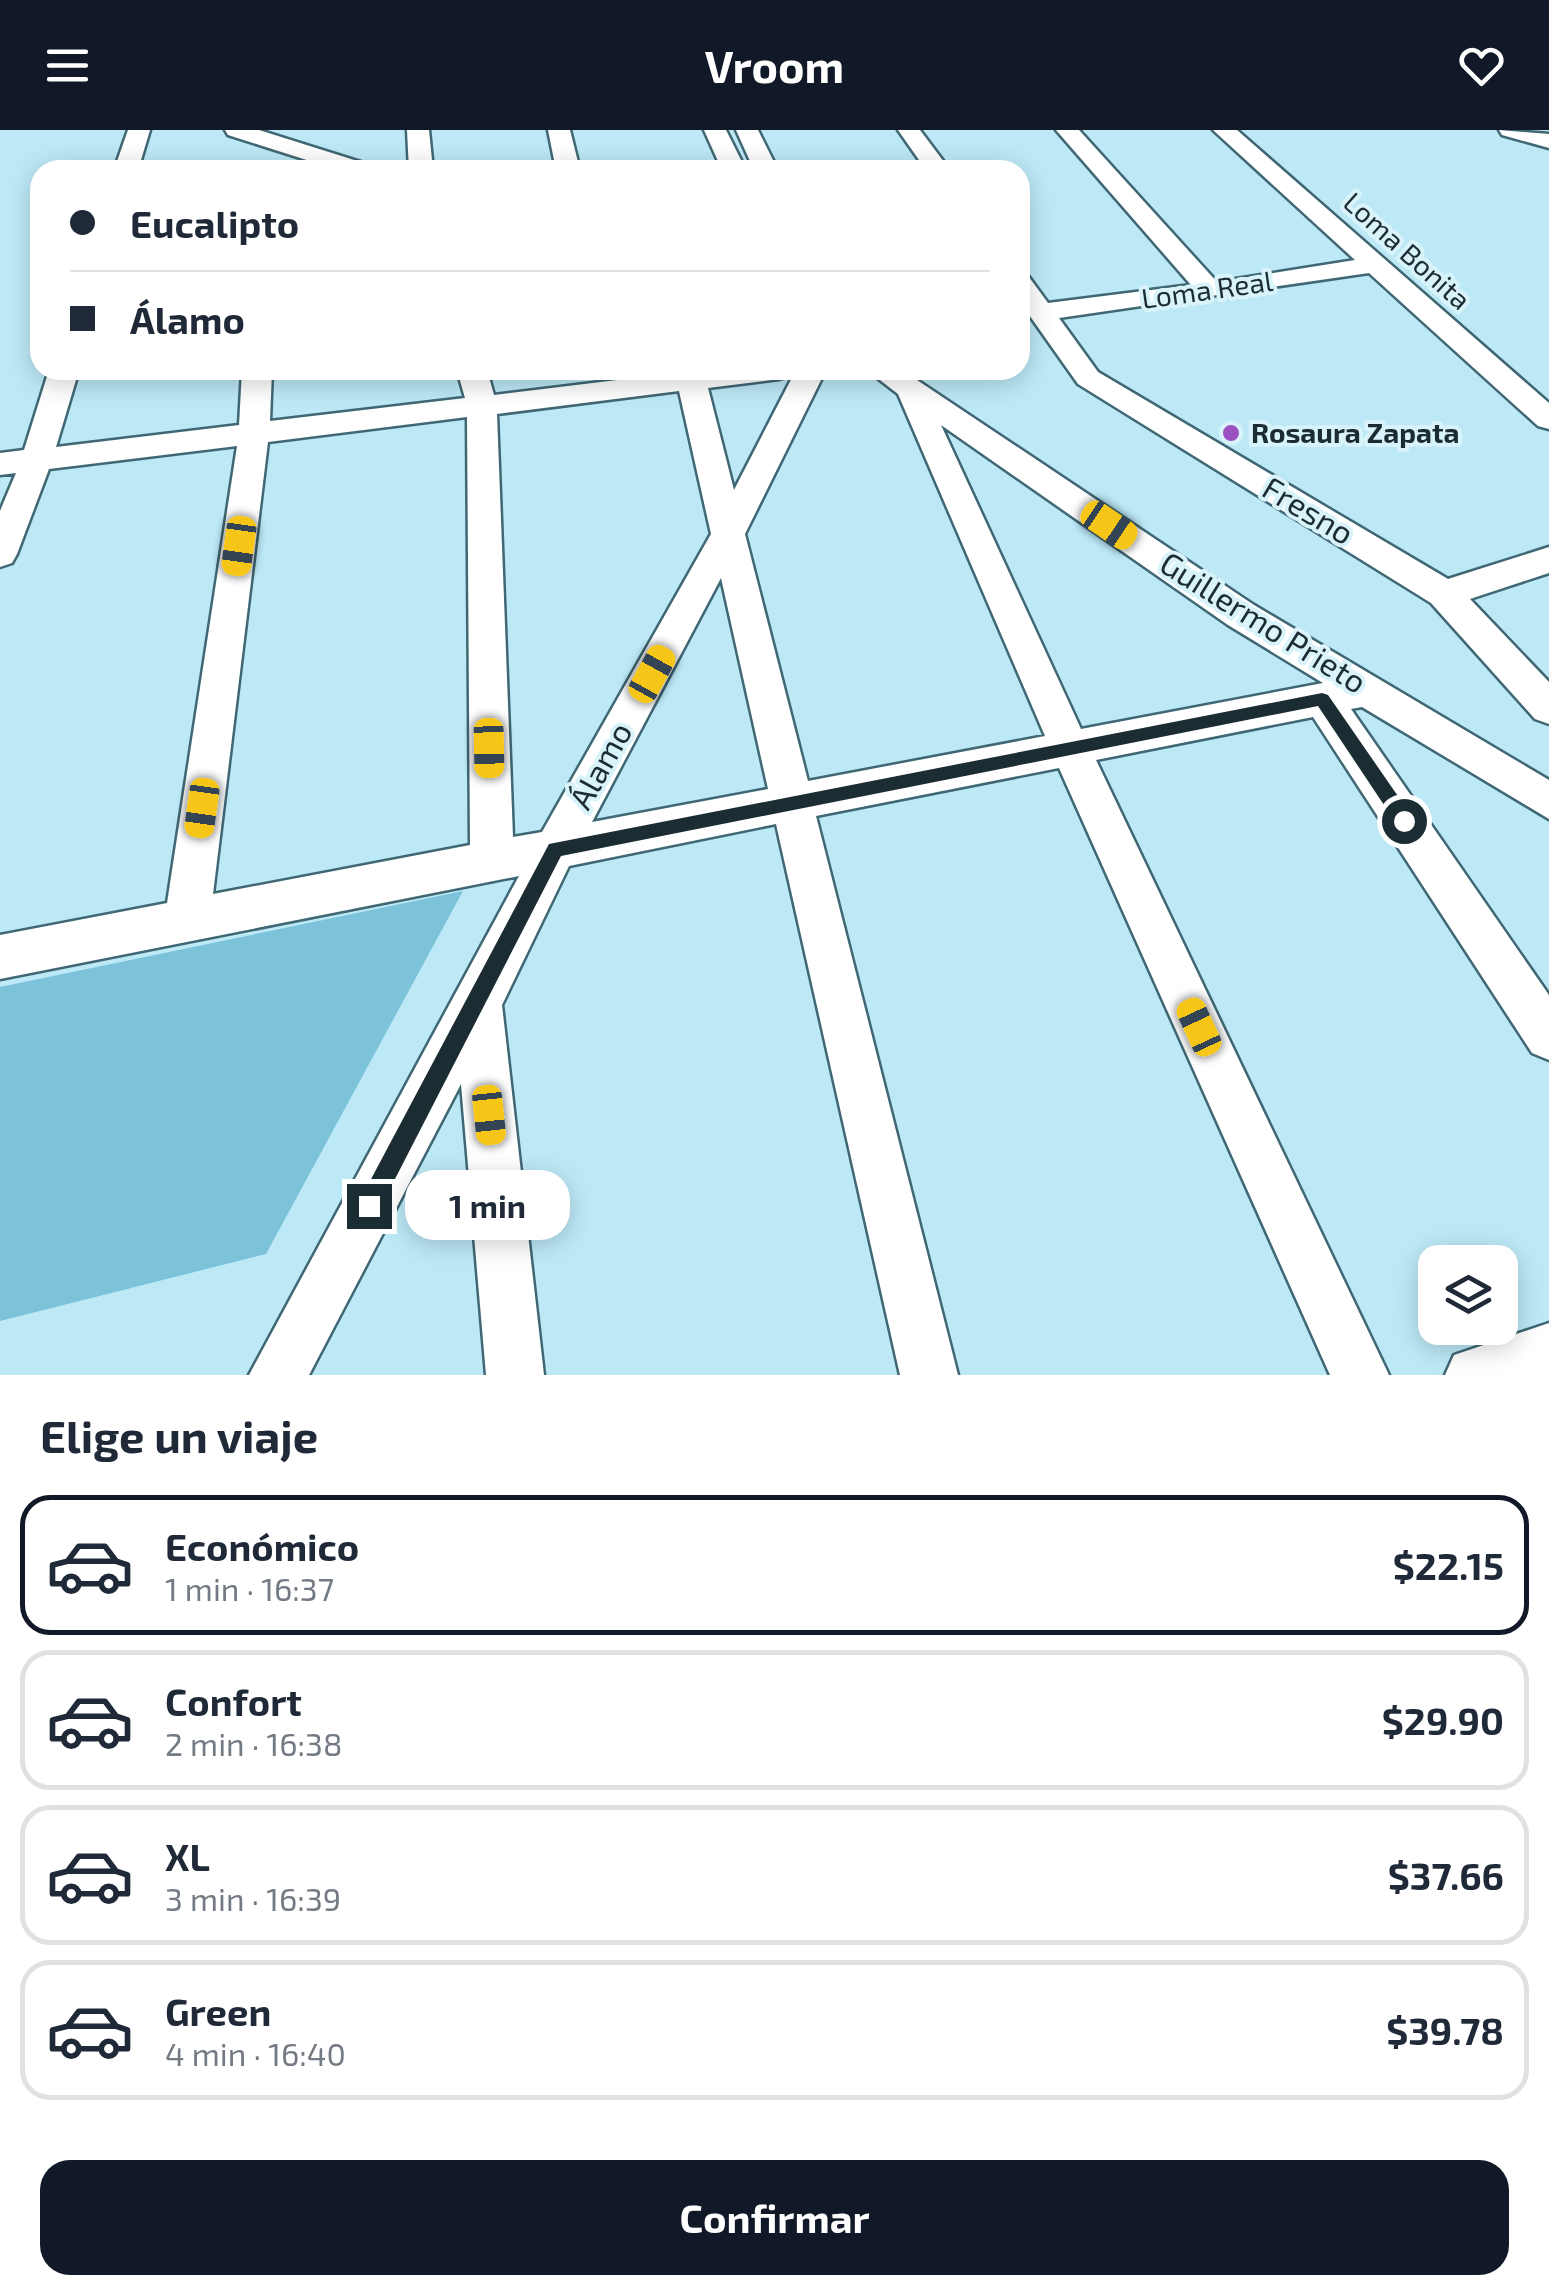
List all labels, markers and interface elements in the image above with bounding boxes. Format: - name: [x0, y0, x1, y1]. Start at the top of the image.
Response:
- icon: menu: [40, 38, 95, 93]
- text: Vroom: [705, 38, 844, 92]
- icon: heart: [1454, 38, 1509, 93]
- street label: Loma Bonita: [1337, 184, 1478, 316]
- text: Eucalipto: [130, 200, 299, 246]
- street label: Loma Real: [1139, 263, 1275, 315]
- text: Álamo: [130, 296, 245, 342]
- place label: Rosaura Zapata: [1251, 415, 1459, 449]
- marker: Rosaura Zapata: [1220, 422, 1242, 444]
- street label: Fresno: [1257, 467, 1361, 551]
- car: [1076, 496, 1142, 554]
- car: [220, 514, 258, 578]
- street label: Guillermo Prieto: [1154, 543, 1374, 700]
- car: [624, 640, 680, 708]
- street label: Álamo: [560, 715, 638, 815]
- car: [473, 718, 505, 778]
- car: [183, 776, 221, 840]
- route start: [1382, 799, 1427, 844]
- car: [1173, 993, 1225, 1061]
- car: [471, 1084, 507, 1146]
- callout: 1 min: [404, 1171, 569, 1241]
- route end: [347, 1184, 392, 1229]
- text: 1 min: [449, 1186, 526, 1224]
- map controls: [1418, 1245, 1518, 1345]
- button: layers: [1418, 1245, 1518, 1345]
- text: Elige un viaje: [40, 1408, 318, 1462]
- icon: car: [45, 1520, 135, 1610]
- text: Económico: [165, 1523, 359, 1569]
- text: $22.15: [1393, 1542, 1504, 1588]
- text: 1 min · 16:37: [165, 1569, 334, 1607]
- icon: car: [45, 1675, 135, 1765]
- text: Confort: [165, 1678, 302, 1724]
- text: $29.90: [1382, 1697, 1504, 1743]
- text: 2 min · 16:38: [165, 1724, 342, 1762]
- icon: car: [45, 1830, 135, 1920]
- text: XL: [165, 1833, 210, 1879]
- text: $37.66: [1388, 1852, 1504, 1898]
- text: 3 min · 16:39: [165, 1879, 341, 1917]
- icon: car: [45, 1985, 135, 2075]
- text: Green: [165, 1988, 271, 2034]
- text: $39.78: [1386, 2007, 1504, 2053]
- text: 4 min · 16:40: [165, 2034, 346, 2072]
- button: Confirmar: [40, 2160, 1509, 2275]

